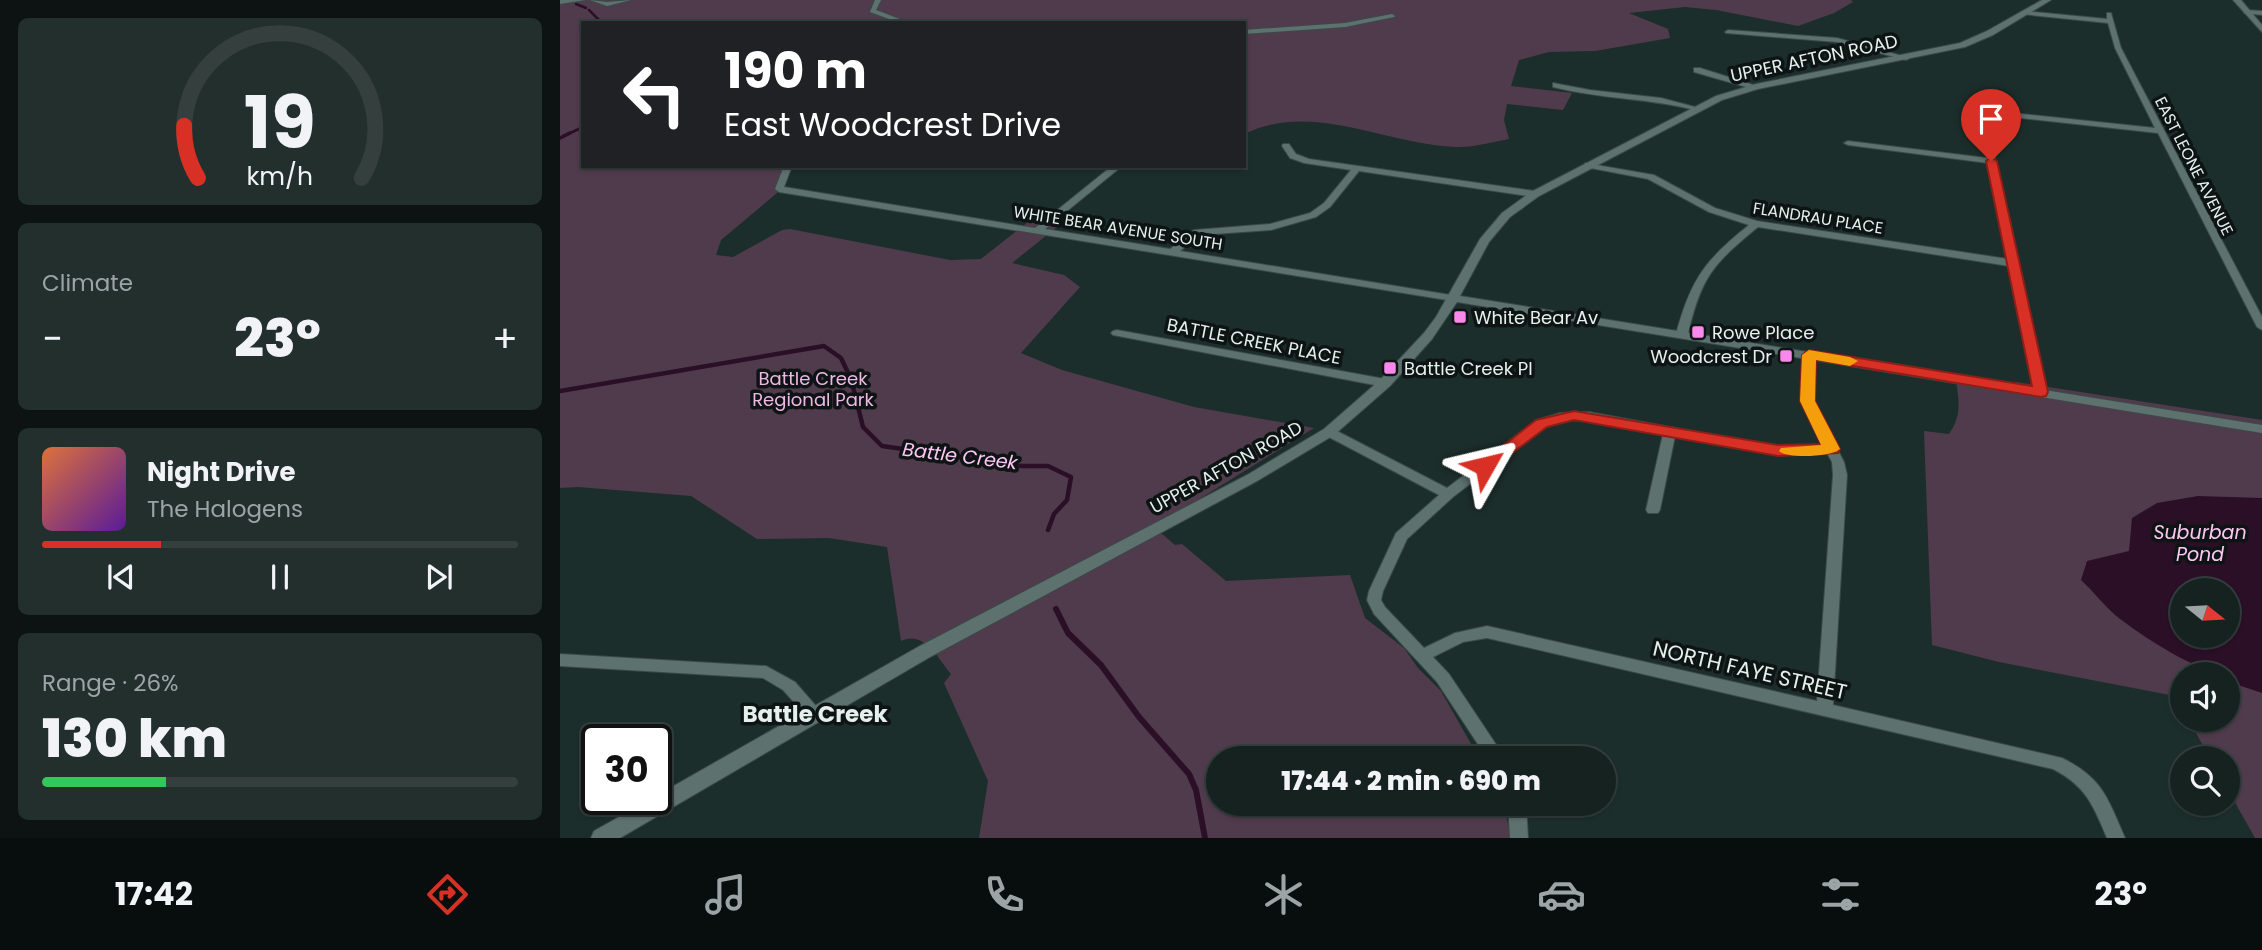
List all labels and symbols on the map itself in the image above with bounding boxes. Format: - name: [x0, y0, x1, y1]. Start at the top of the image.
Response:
- street label: UPPER AFTON ROAD: [1728, 28, 1900, 88]
- pin: [1961, 89, 2021, 161]
- street label: EAST LEONE AVENUE: [2149, 93, 2239, 239]
- street label: FLANDRAU PLACE: [1751, 196, 1885, 240]
- street label: WHITE BEAR AVENUE SOUTH: [1012, 200, 1224, 256]
- place label: White Bear Av: [1474, 305, 1598, 330]
- marker: White Bear Av: [1452, 309, 1468, 325]
- street label: BATTLE CREEK PLACE: [1165, 312, 1343, 370]
- place label: Rowe Place: [1712, 320, 1814, 345]
- marker: Rowe Place: [1690, 324, 1706, 340]
- place label: Woodcrest Dr: [1650, 344, 1772, 369]
- marker: Woodcrest Dr: [1778, 348, 1794, 364]
- place label: Battle Creek Pl: [1404, 356, 1533, 381]
- marker: Battle Creek Pl: [1382, 360, 1398, 376]
- park label: Battle Creek Regional Park: [752, 366, 875, 412]
- street label: UPPER AFTON ROAD: [1145, 415, 1307, 519]
- position arrow: [1448, 429, 1522, 503]
- water label: Battle Creek: [901, 436, 1020, 477]
- water label: Suburban Pond: [2153, 519, 2247, 568]
- north arrow: [2170, 578, 2240, 648]
- street label: NORTH FAYE STREET: [1650, 634, 1850, 706]
- district label: Battle Creek: [742, 698, 888, 730]
- speed limit sign: 30: [581, 724, 672, 815]

